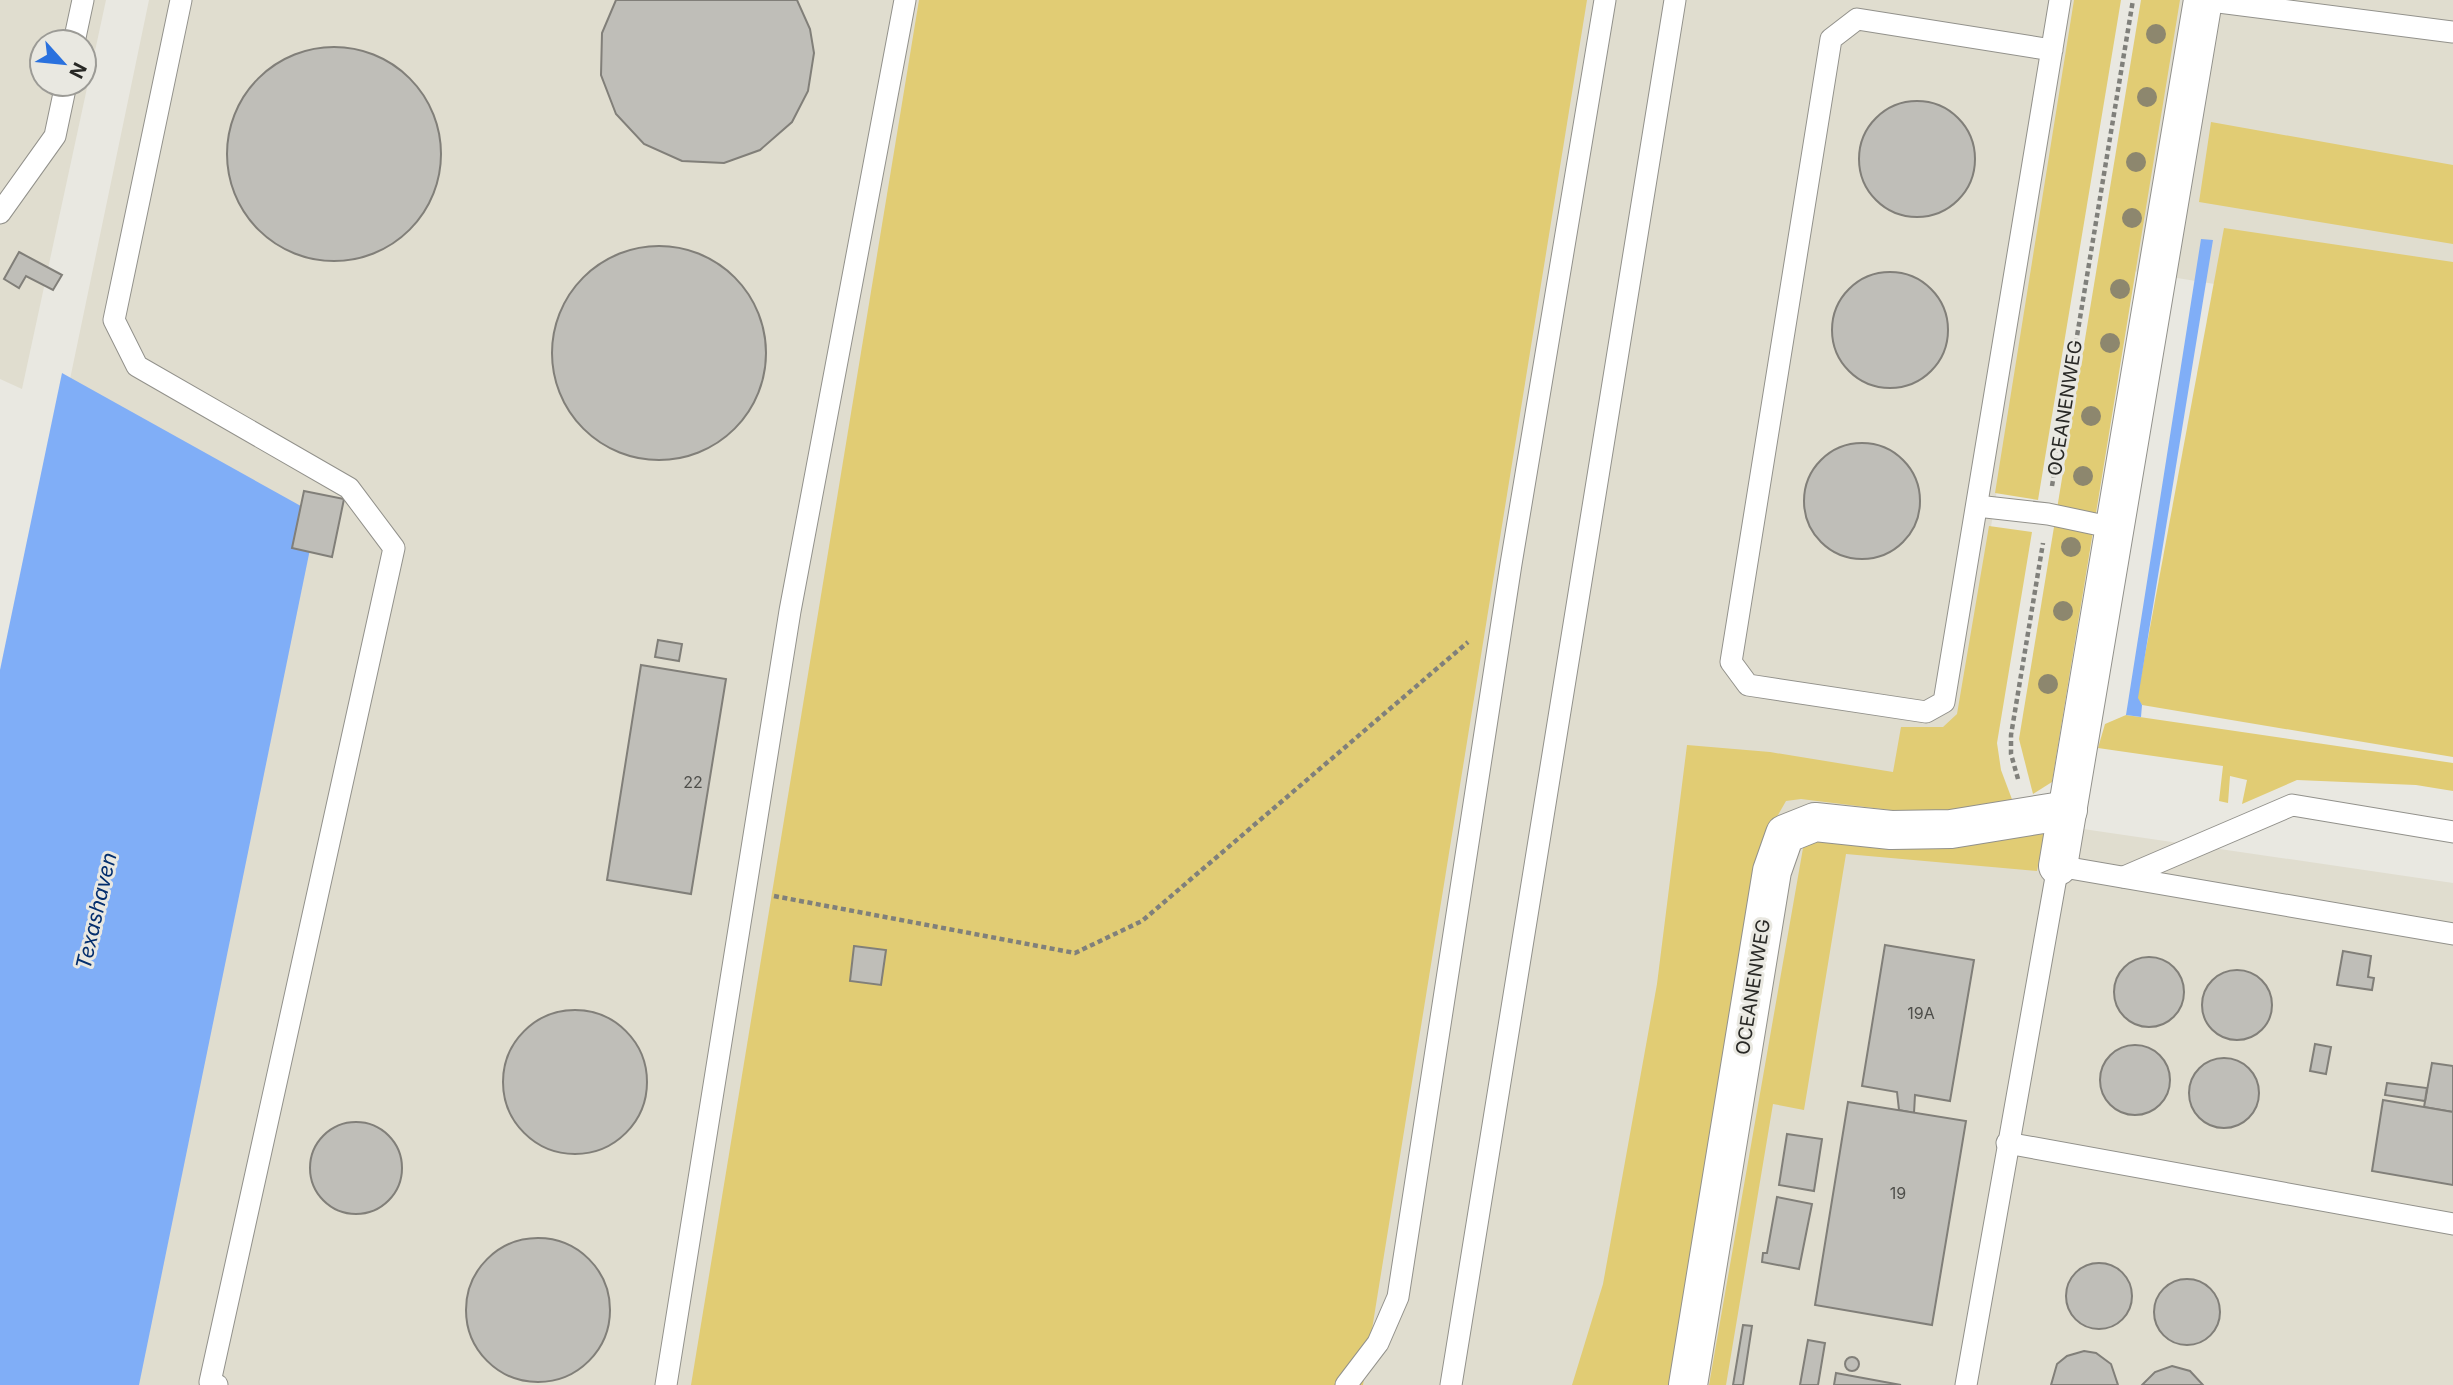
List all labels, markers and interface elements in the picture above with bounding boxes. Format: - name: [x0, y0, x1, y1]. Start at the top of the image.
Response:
- north arrow: [28, 28, 98, 98]
- text: N: [64, 59, 91, 82]
- street label: OCEANENWEG: [2043, 338, 2087, 478]
- house number: 22: [683, 772, 703, 792]
- water label: Texashaven: [70, 850, 122, 972]
- street label: OCEANENWEG: [1731, 917, 1775, 1057]
- house number: 19A: [1907, 1003, 1935, 1023]
- house number: 19: [1890, 1183, 1906, 1203]

